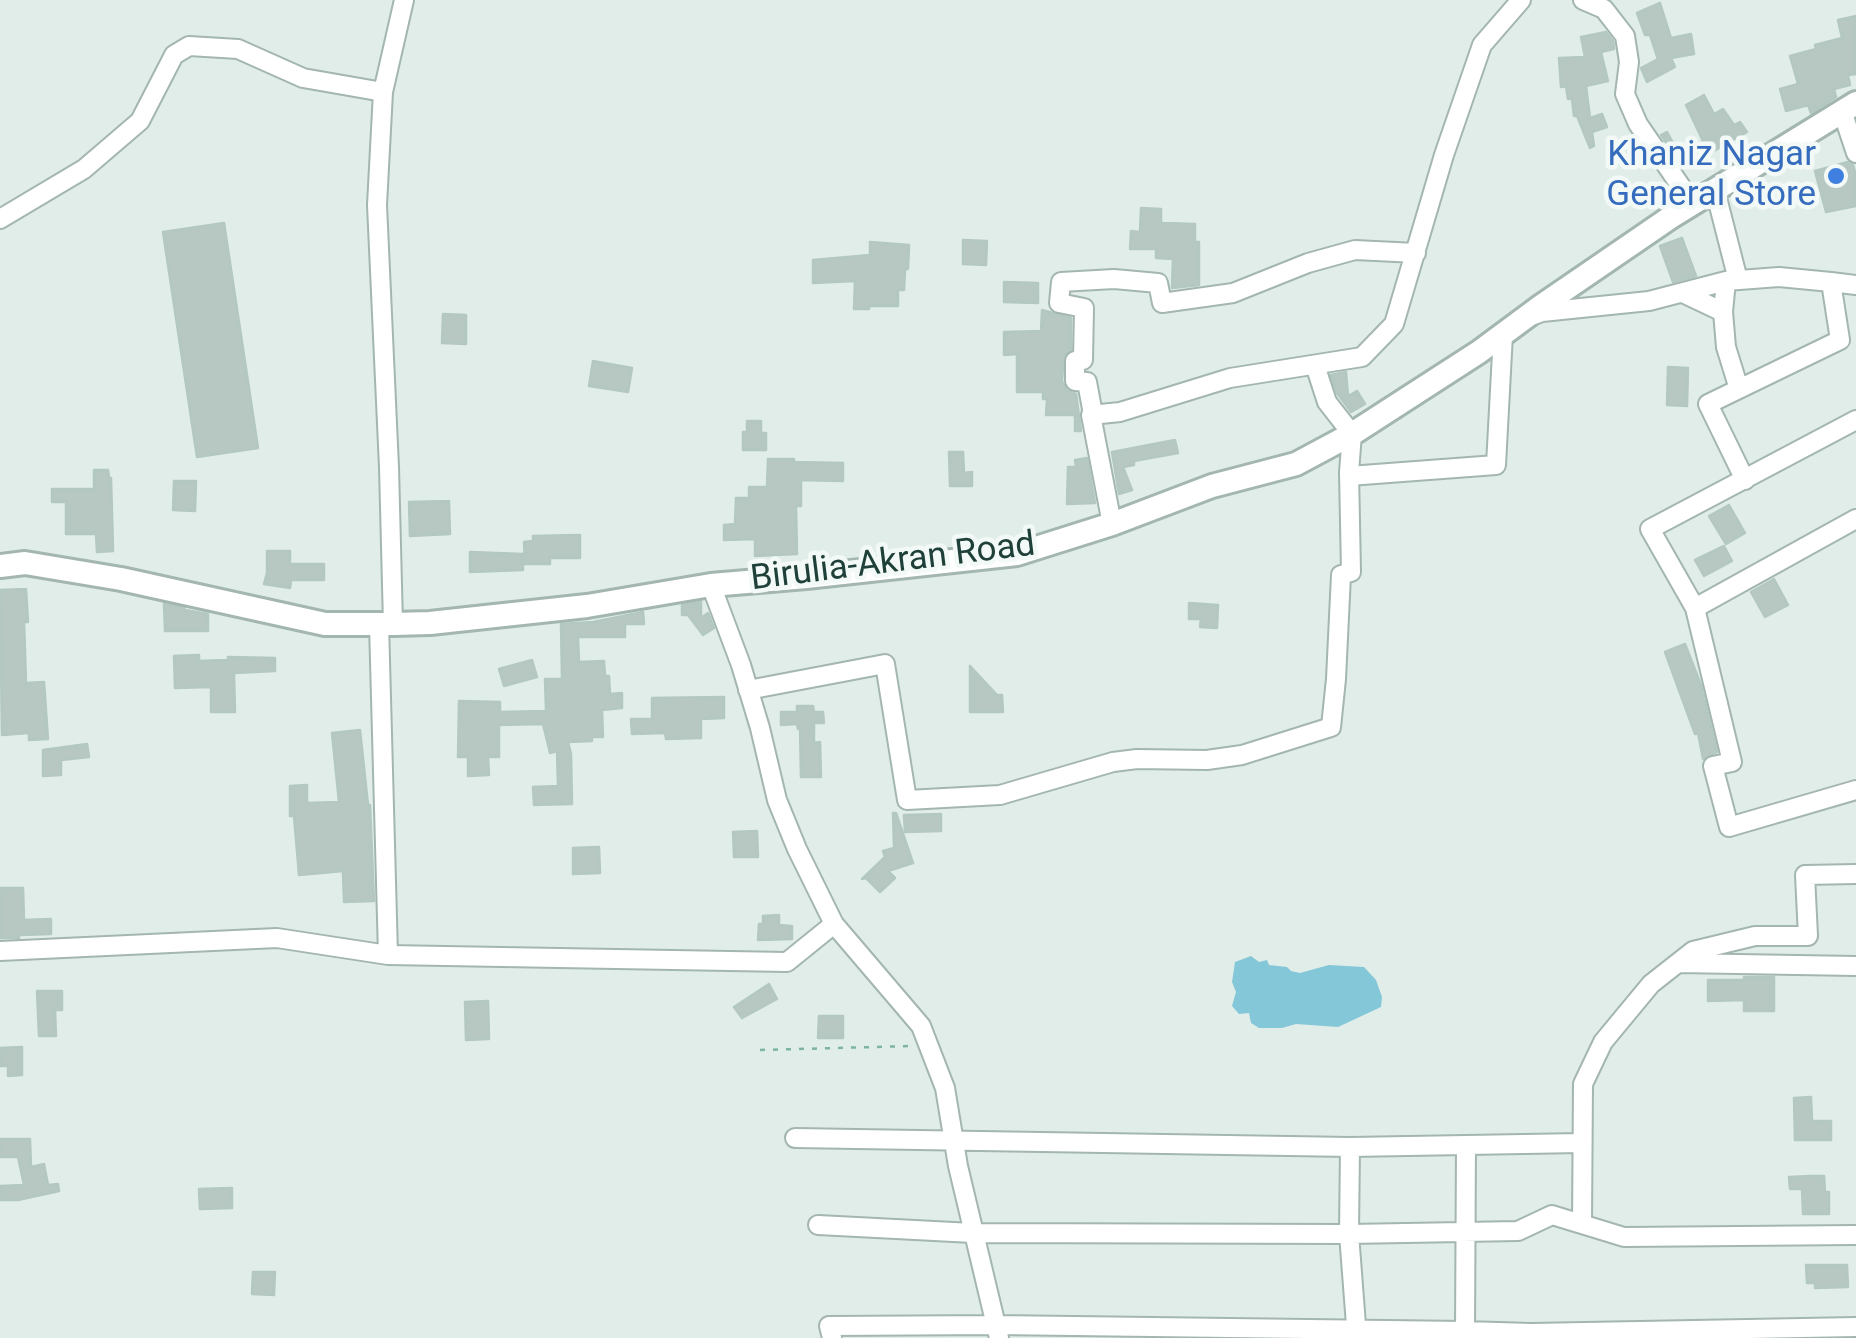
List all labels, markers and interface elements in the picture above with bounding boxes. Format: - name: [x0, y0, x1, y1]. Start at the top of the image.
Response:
- place label: Khaniz Nagar General Store: [1606, 135, 1816, 217]
- marker: Khaniz Nagar General Store: [1825, 165, 1847, 187]
- street label: Birulia-Akran Road: [748, 525, 1038, 601]

